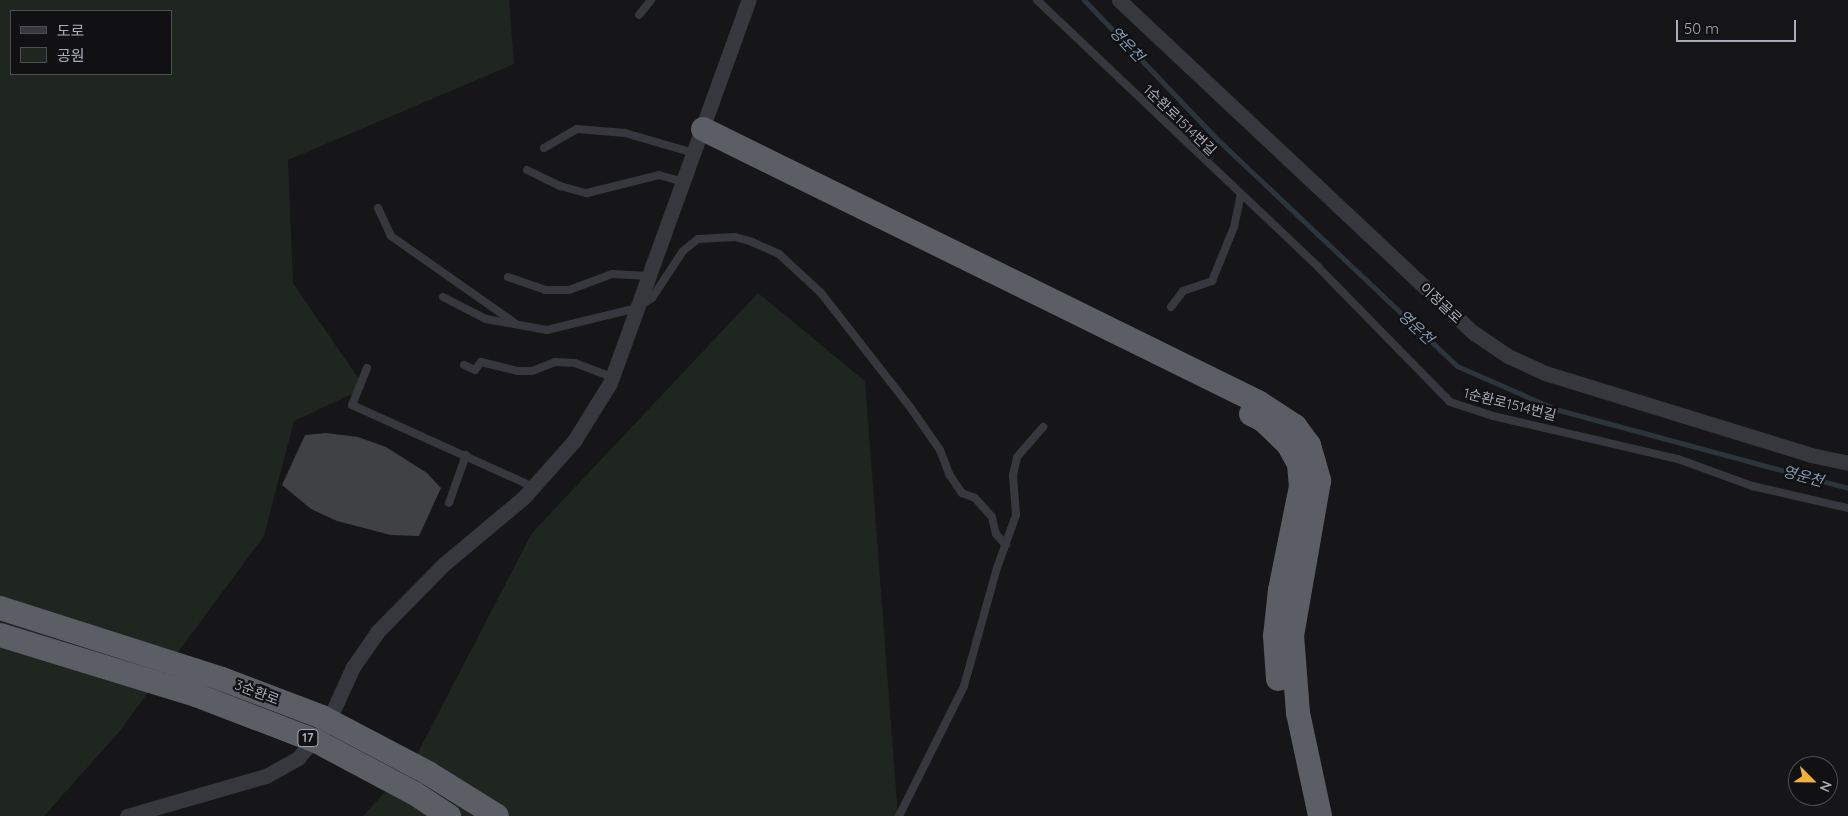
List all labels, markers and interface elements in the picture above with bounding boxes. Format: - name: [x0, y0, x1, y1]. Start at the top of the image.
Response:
- legend: [10, 10, 172, 75]
- scale bar: [1678, 10, 1798, 42]
- text: 50 m: [1684, 19, 1719, 38]
- text: 도로: [57, 21, 85, 40]
- water label: 영운천: [1106, 23, 1148, 65]
- text: 공원: [57, 46, 85, 65]
- street label: 1순환로1514번길: [1140, 81, 1220, 159]
- street label: 이정골로: [1416, 279, 1466, 327]
- water label: 영운천: [1395, 306, 1437, 348]
- street label: 1순환로1514번길: [1462, 384, 1558, 424]
- water label: 영운천: [1781, 462, 1825, 490]
- street label: 3순환로: [233, 676, 281, 708]
- road number: 17: [297, 728, 319, 748]
- north arrow: [1788, 756, 1838, 806]
- text: N: [1816, 778, 1836, 795]

